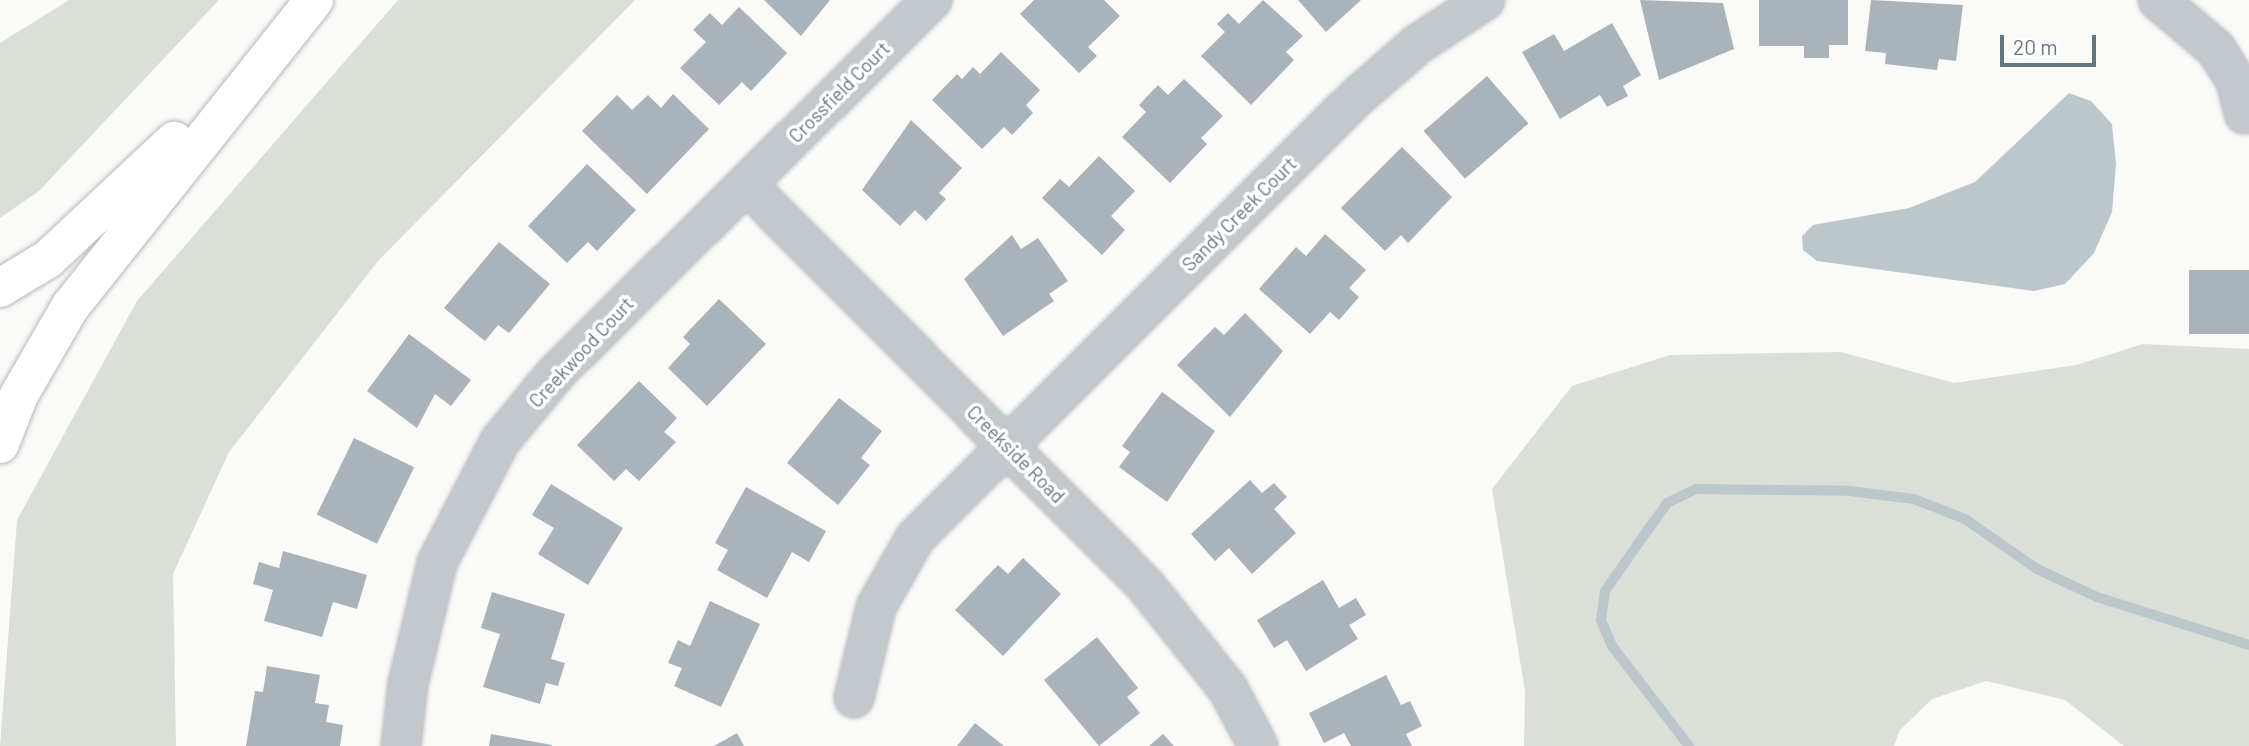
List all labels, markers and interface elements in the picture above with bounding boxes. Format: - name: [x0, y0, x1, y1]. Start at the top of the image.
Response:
- scale bar: [2004, 21, 2100, 65]
- text: 20 m: [2013, 34, 2058, 59]
- street label: Crossfield Court: [784, 37, 894, 147]
- street label: Sandy Creek Court: [1177, 152, 1301, 276]
- street label: Creekwood Court: [524, 292, 638, 412]
- street label: Creekside Road: [963, 401, 1069, 507]

